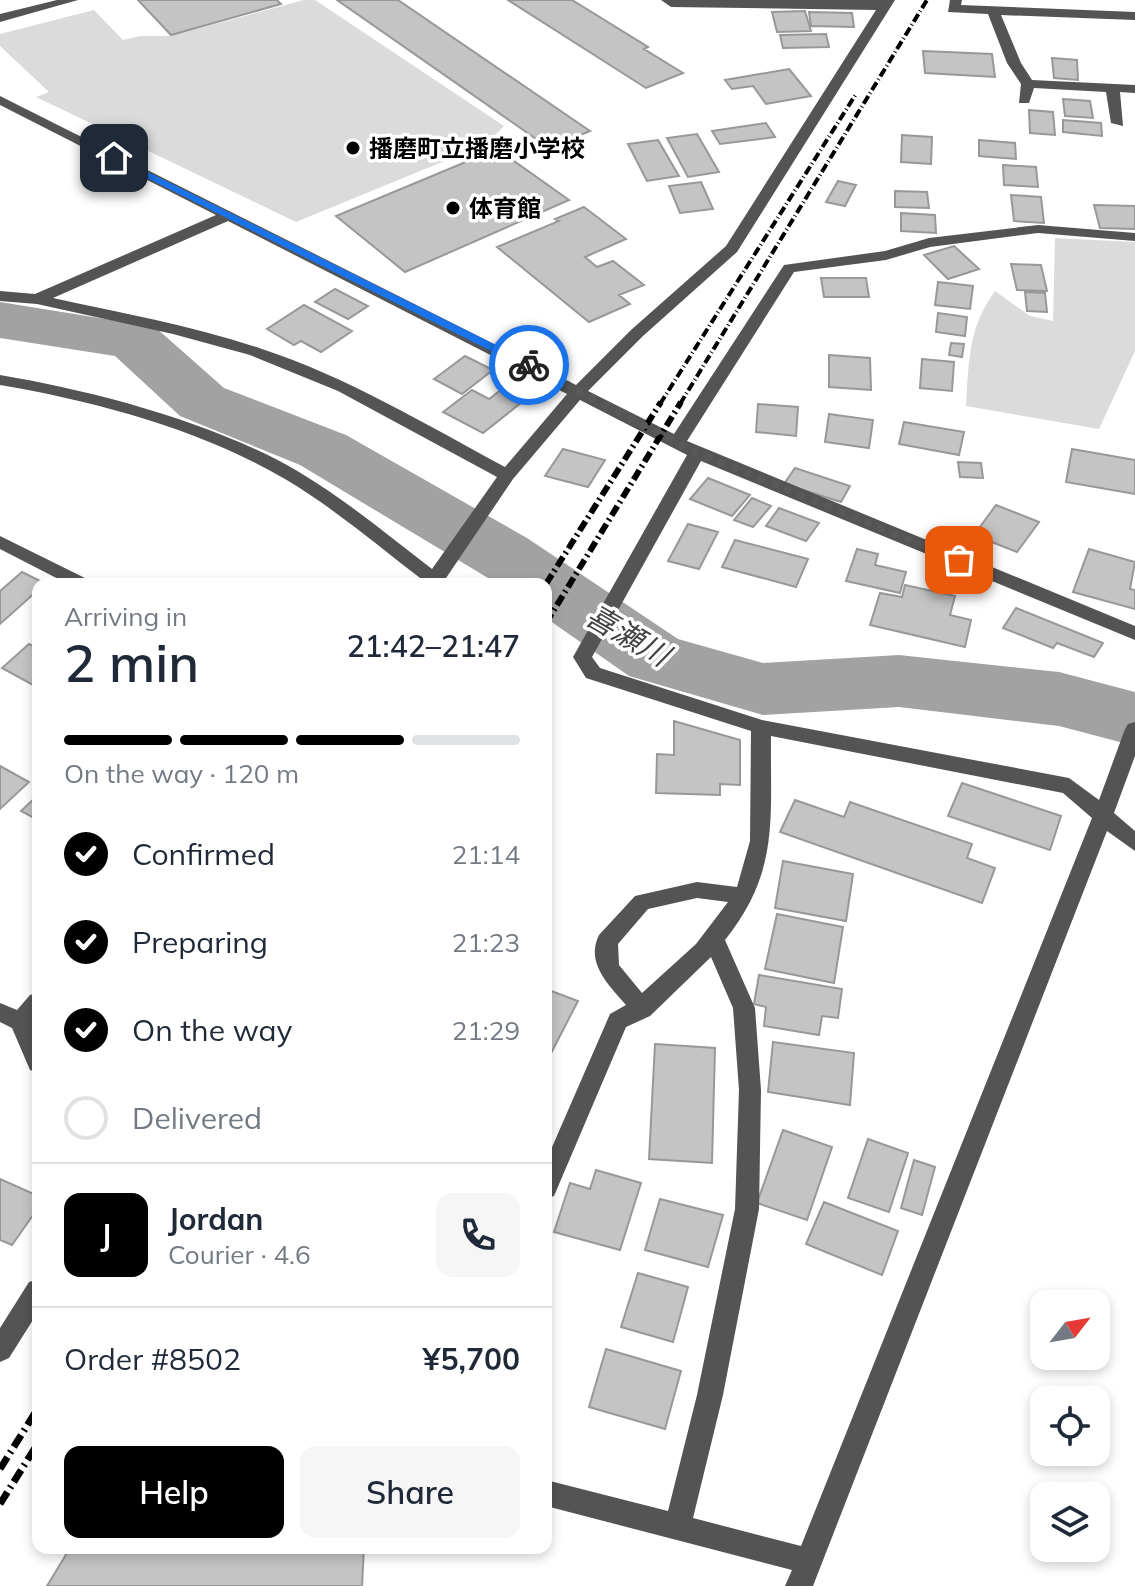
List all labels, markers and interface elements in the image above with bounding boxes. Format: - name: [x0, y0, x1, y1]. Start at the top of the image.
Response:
- pin: [80, 124, 148, 192]
- place label: 播磨町立播磨小学校: [369, 133, 585, 163]
- icon: home: [92, 136, 136, 180]
- marker: 播磨町立播磨小学校: [344, 139, 362, 157]
- place label: 体育館: [469, 193, 541, 223]
- marker: 体育館: [444, 199, 462, 217]
- courier: [489, 325, 569, 405]
- icon: bike: [507, 343, 551, 387]
- pin: [925, 526, 993, 594]
- icon: bag: [937, 538, 981, 582]
- water label: 喜瀬川: [580, 596, 679, 675]
- text: Arriving in: [64, 600, 187, 633]
- text: 21:42–21:47: [347, 627, 520, 665]
- text: 2 min: [64, 630, 199, 695]
- text: On the way · 120 m: [64, 757, 299, 790]
- icon: check: [64, 832, 108, 876]
- text: Confirmed: [132, 835, 275, 873]
- text: 21:14: [452, 838, 520, 871]
- icon: check: [64, 920, 108, 964]
- text: Preparing: [132, 923, 268, 961]
- text: 21:23: [452, 926, 520, 959]
- icon: check: [64, 1008, 108, 1052]
- text: On the way: [132, 1011, 292, 1049]
- text: 21:29: [452, 1014, 520, 1047]
- text: Delivered: [132, 1099, 262, 1137]
- button: phone: [436, 1193, 520, 1277]
- text: Jordan: [168, 1200, 263, 1238]
- text: J: [101, 1216, 111, 1254]
- text: Courier · 4.6: [168, 1238, 311, 1271]
- north arrow: [1030, 1290, 1110, 1370]
- map controls: [1030, 1290, 1110, 1562]
- text: Order #8502: [64, 1340, 241, 1378]
- text: ¥5,700: [423, 1340, 520, 1378]
- button: locate: [1030, 1386, 1110, 1466]
- button: Help: [64, 1446, 284, 1538]
- button: Share: [300, 1446, 520, 1538]
- button: layers: [1030, 1482, 1110, 1562]

